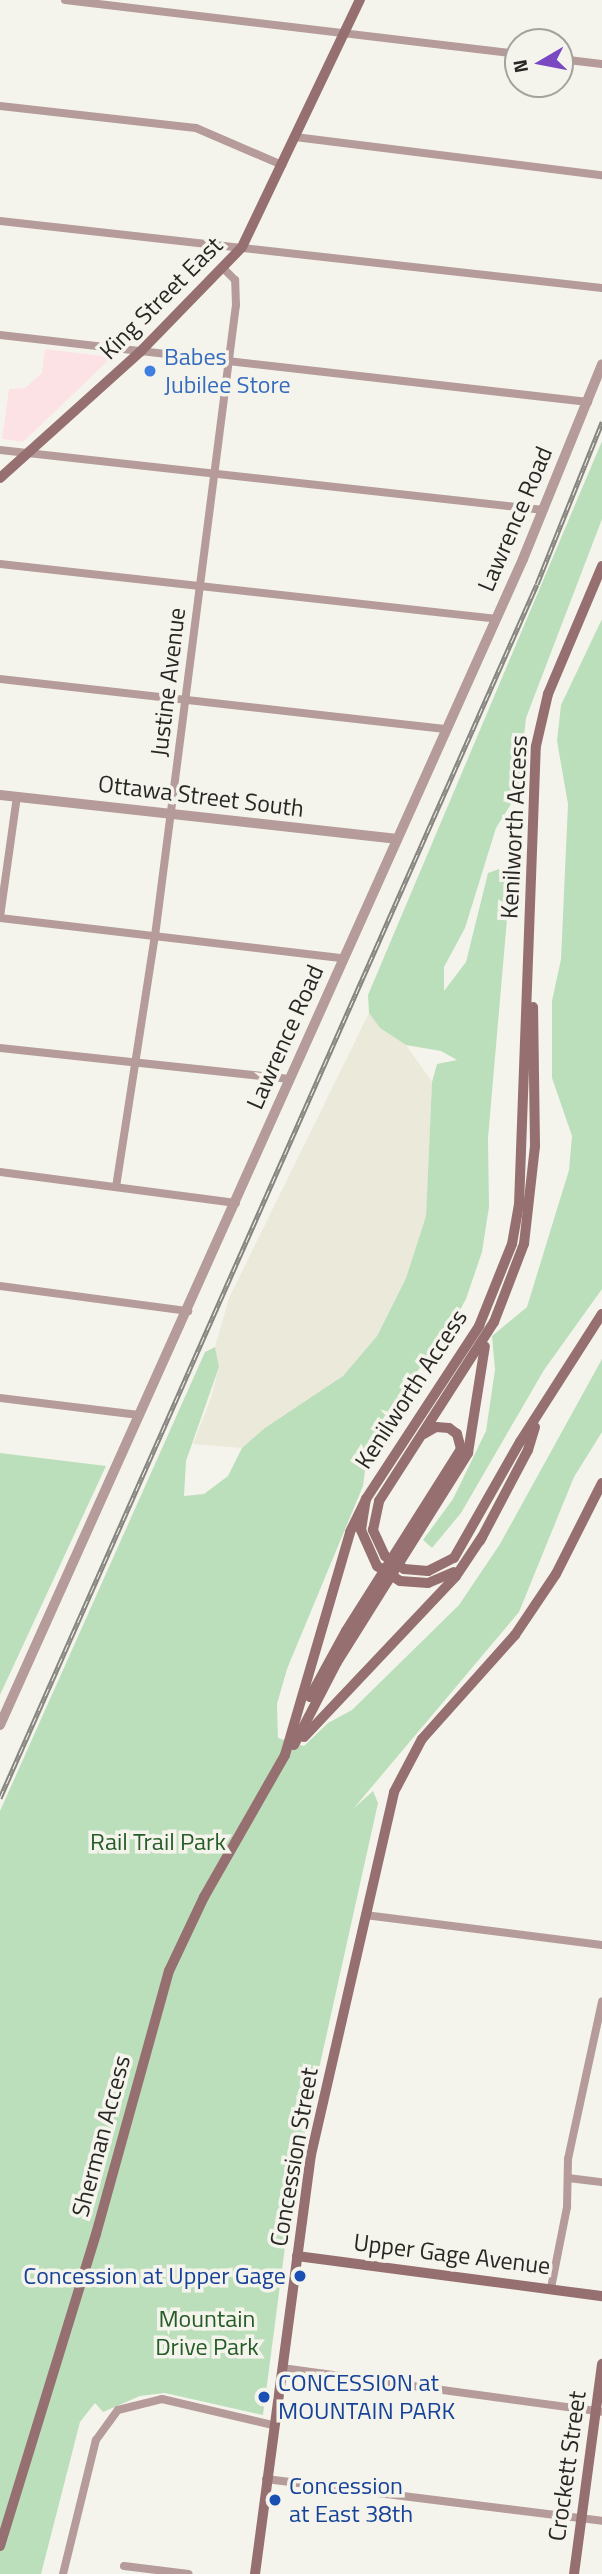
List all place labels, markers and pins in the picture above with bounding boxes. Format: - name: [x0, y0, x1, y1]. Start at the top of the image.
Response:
- place label: Babes Jubilee Store: [164, 343, 291, 399]
- marker: Babes Jubilee Store: [142, 363, 158, 379]
- place label: Concession at Upper Gage: [23, 2262, 286, 2290]
- marker: Concession at Upper Gage: [292, 2268, 308, 2284]
- place label: CONCESSION at MOUNTAIN PARK: [278, 2369, 455, 2425]
- marker: CONCESSION at MOUNTAIN PARK: [256, 2389, 272, 2405]
- place label: Concession at East 38th: [289, 2472, 413, 2528]
- marker: Concession at East 38th: [267, 2492, 283, 2508]

